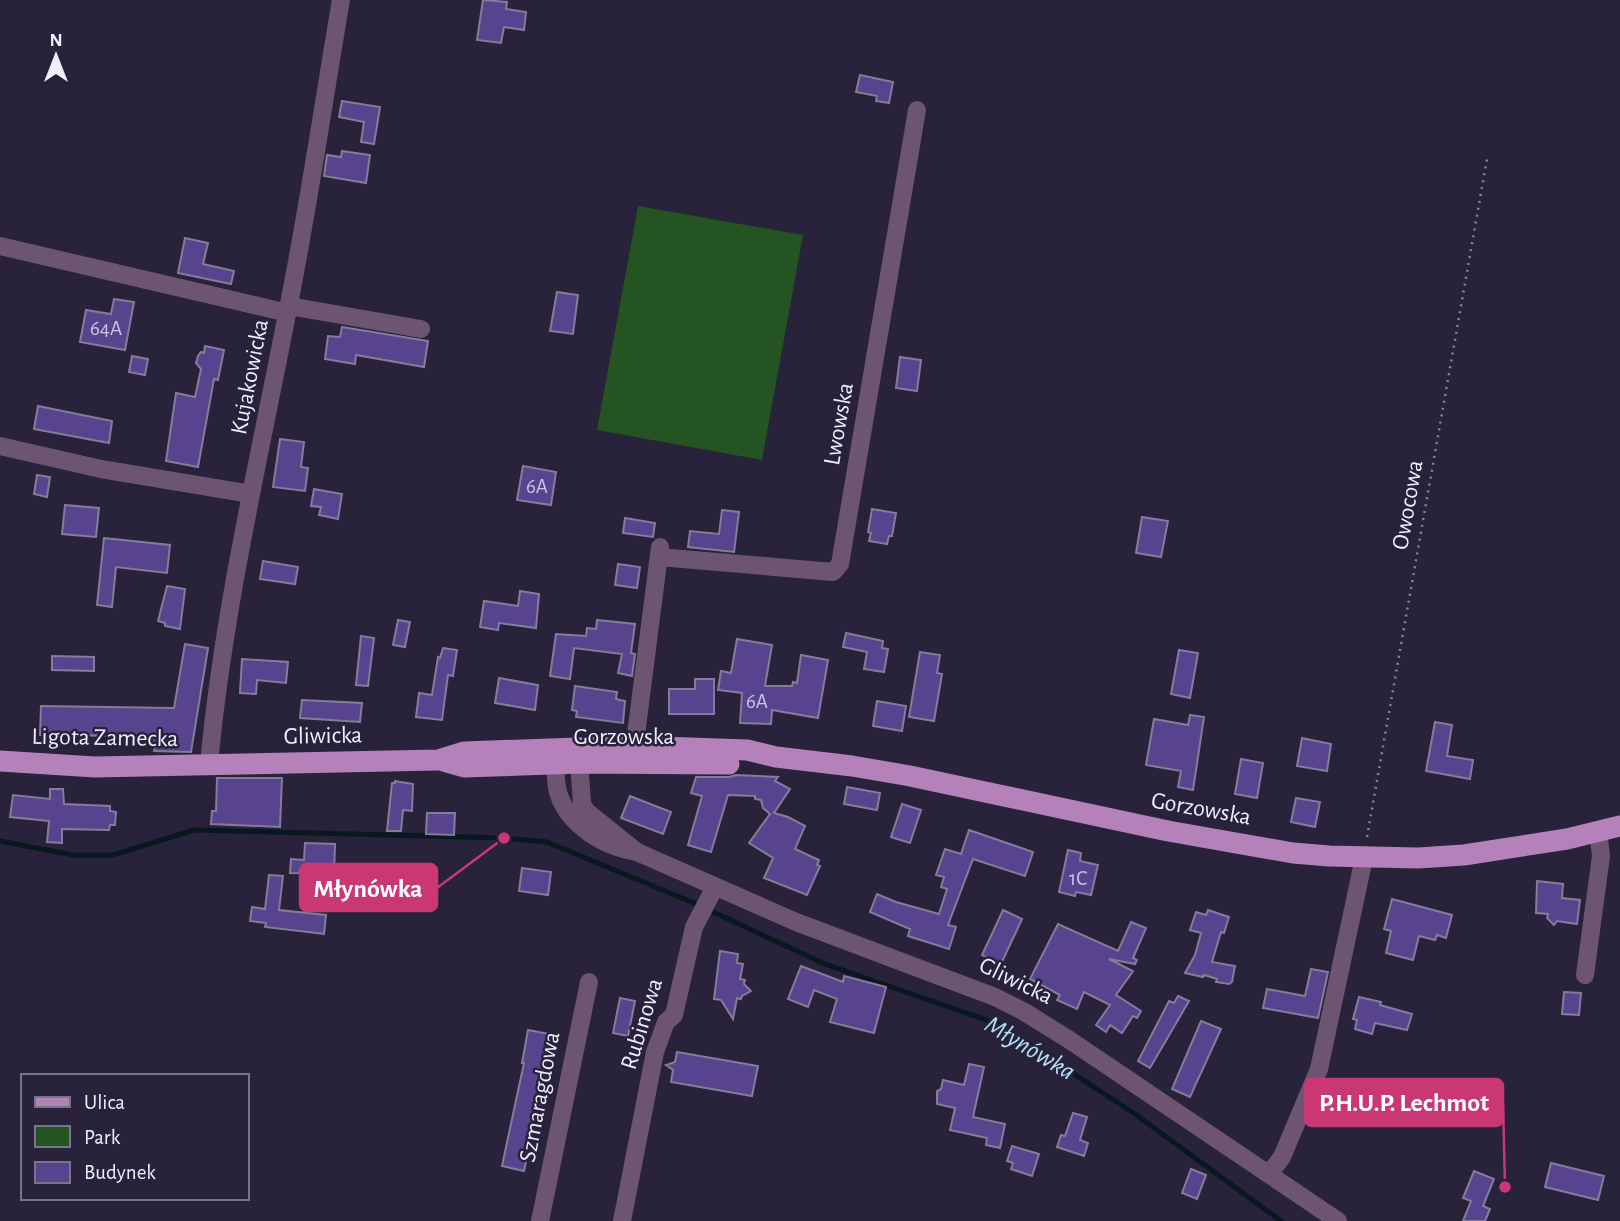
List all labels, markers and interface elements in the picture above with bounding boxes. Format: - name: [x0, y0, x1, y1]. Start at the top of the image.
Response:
- north arrow: [21, 21, 91, 91]
- text: N: [49, 31, 63, 50]
- street label: Kujakowicka: [227, 317, 273, 437]
- house number: 64A: [90, 318, 122, 339]
- street label: Lwowska: [820, 381, 858, 467]
- street label: Owocowa: [1388, 458, 1428, 552]
- house number: 6A: [526, 476, 548, 497]
- house number: 6A: [746, 691, 768, 712]
- street label: Gliwicka: [283, 723, 363, 749]
- street label: Ligota Zamecka: [32, 725, 178, 751]
- street label: Gorzowska: [574, 725, 674, 749]
- street label: Gorzowska: [1149, 788, 1253, 830]
- callout: Młynówka: [300, 864, 437, 911]
- house number: 1C: [1069, 868, 1087, 889]
- text: Młynówka: [313, 876, 423, 902]
- street label: Gliwicka: [975, 953, 1057, 1009]
- street label: Rubinowa: [617, 976, 667, 1072]
- water label: Młynówka: [980, 1011, 1080, 1085]
- street label: Szmaragdowa: [516, 1030, 564, 1164]
- legend: [21, 1074, 248, 1200]
- callout: P.H.U.P. Lechmot: [1305, 1079, 1503, 1126]
- text: P.H.U.P. Lechmot: [1319, 1090, 1489, 1116]
- text: Ulica: [84, 1092, 125, 1113]
- text: Park: [84, 1127, 121, 1148]
- text: Budynek: [84, 1162, 156, 1183]

